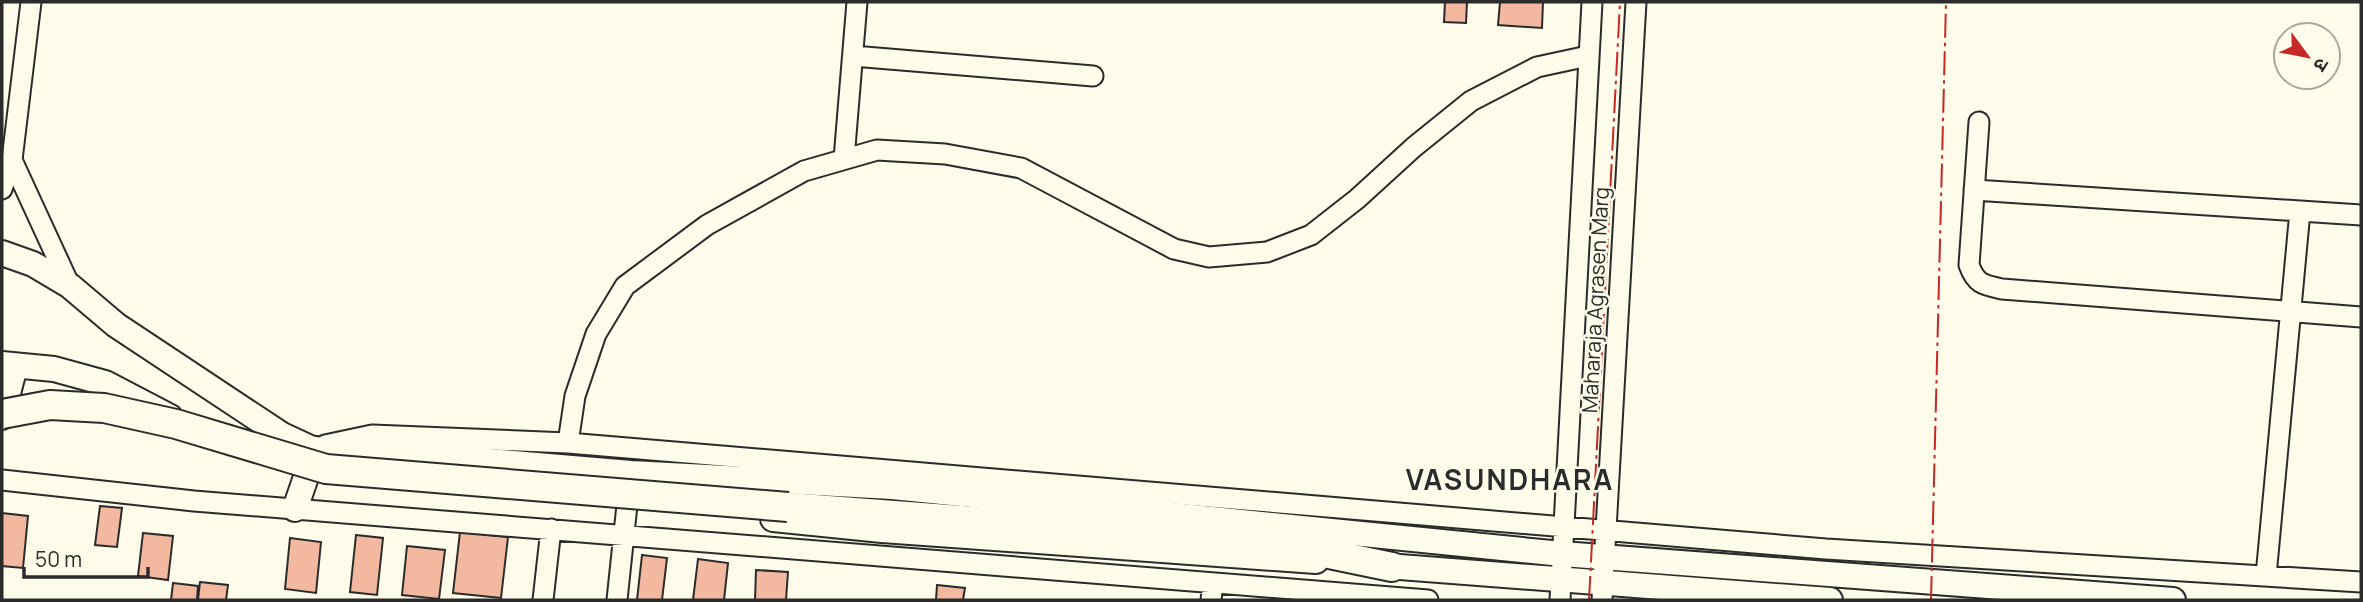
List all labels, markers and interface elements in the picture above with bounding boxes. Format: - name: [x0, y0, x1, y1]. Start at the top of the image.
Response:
- north arrow: [2272, 21, 2342, 91]
- text: उ: [2307, 53, 2335, 77]
- street label: Maharaja Agrasen Marg: [1575, 186, 1615, 414]
- district label: VASUNDHARA: [1406, 460, 1614, 498]
- scale bar: [24, 536, 149, 580]
- text: 50 m: [35, 545, 82, 573]

